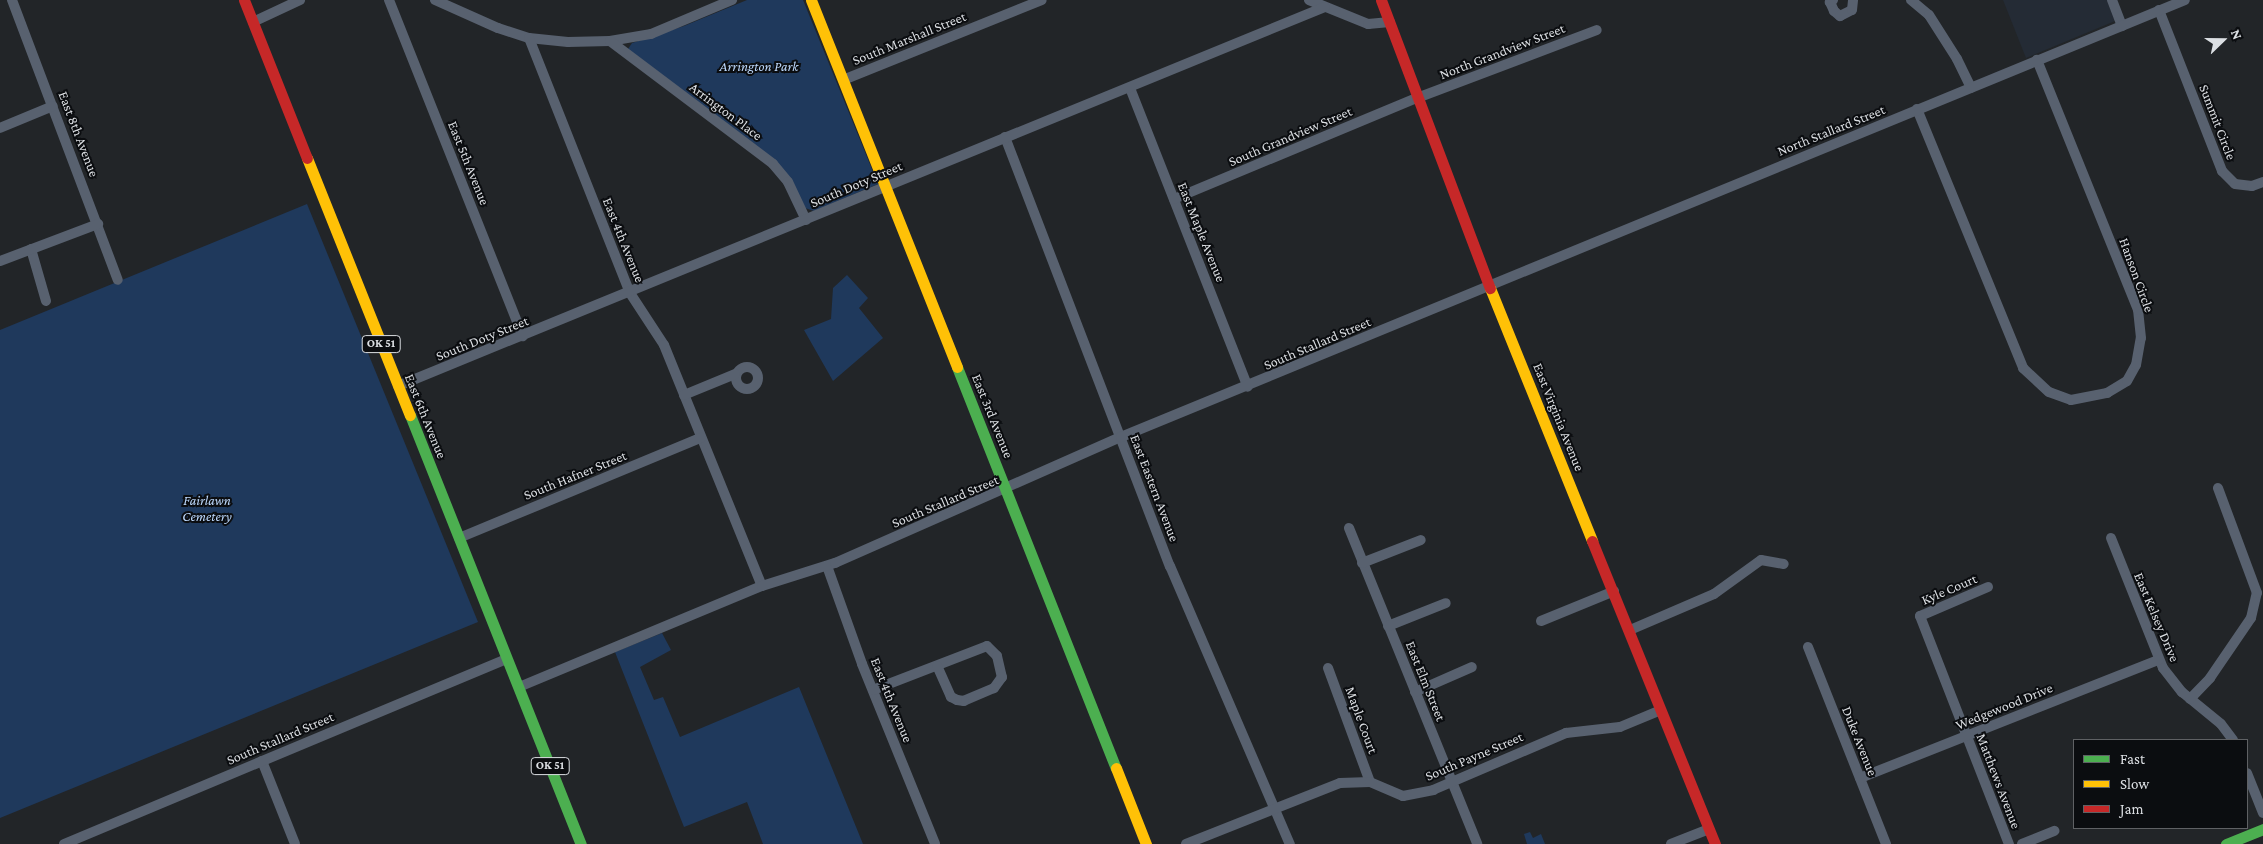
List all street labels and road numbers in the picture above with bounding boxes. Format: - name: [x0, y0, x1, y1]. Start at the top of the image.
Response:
- street label: South Marshall Street: [850, 8, 968, 68]
- street label: North Grandview Street: [1437, 19, 1567, 83]
- street label: Arrington Place: [686, 78, 766, 144]
- street label: Summit Circle: [2196, 82, 2240, 162]
- street label: East 8th Avenue: [55, 89, 103, 179]
- street label: North Stallard Street: [1775, 101, 1887, 159]
- street label: South Grandview Street: [1226, 102, 1354, 170]
- street label: East 5th Avenue: [444, 118, 494, 208]
- street label: South Doty Street: [807, 157, 905, 211]
- street label: East Maple Avenue: [1174, 180, 1230, 284]
- street label: East 4th Avenue: [599, 195, 649, 285]
- street label: Hanson Circle: [2116, 236, 2158, 314]
- street label: South Doty Street: [433, 312, 531, 364]
- street label: South Stallard Street: [1261, 313, 1373, 373]
- road number: OK 51: [361, 334, 401, 354]
- street label: East Virginia Avenue: [1530, 361, 1588, 473]
- street label: East 6th Avenue: [401, 371, 451, 461]
- street label: East 3rd Avenue: [968, 371, 1018, 461]
- street label: East Eastern Avenue: [1127, 432, 1183, 544]
- street label: South Hafner Street: [521, 447, 629, 503]
- street label: South Stallard Street: [889, 471, 1001, 531]
- street label: Kyle Court: [1919, 570, 1979, 608]
- street label: East Kelsey Drive: [2131, 570, 2183, 664]
- street label: East Elm Street: [1402, 639, 1450, 723]
- street label: East 4th Avenue: [867, 655, 917, 745]
- street label: Wedgewood Drive: [1953, 679, 2055, 733]
- street label: Maple Court: [1342, 684, 1382, 756]
- street label: Duke Avenue: [1838, 704, 1882, 778]
- street label: South Stallard Street: [224, 708, 336, 768]
- street label: South Payne Street: [1423, 728, 1525, 784]
- street label: Matthews Avenue: [1973, 731, 2025, 831]
- road number: OK 51: [530, 756, 570, 776]

